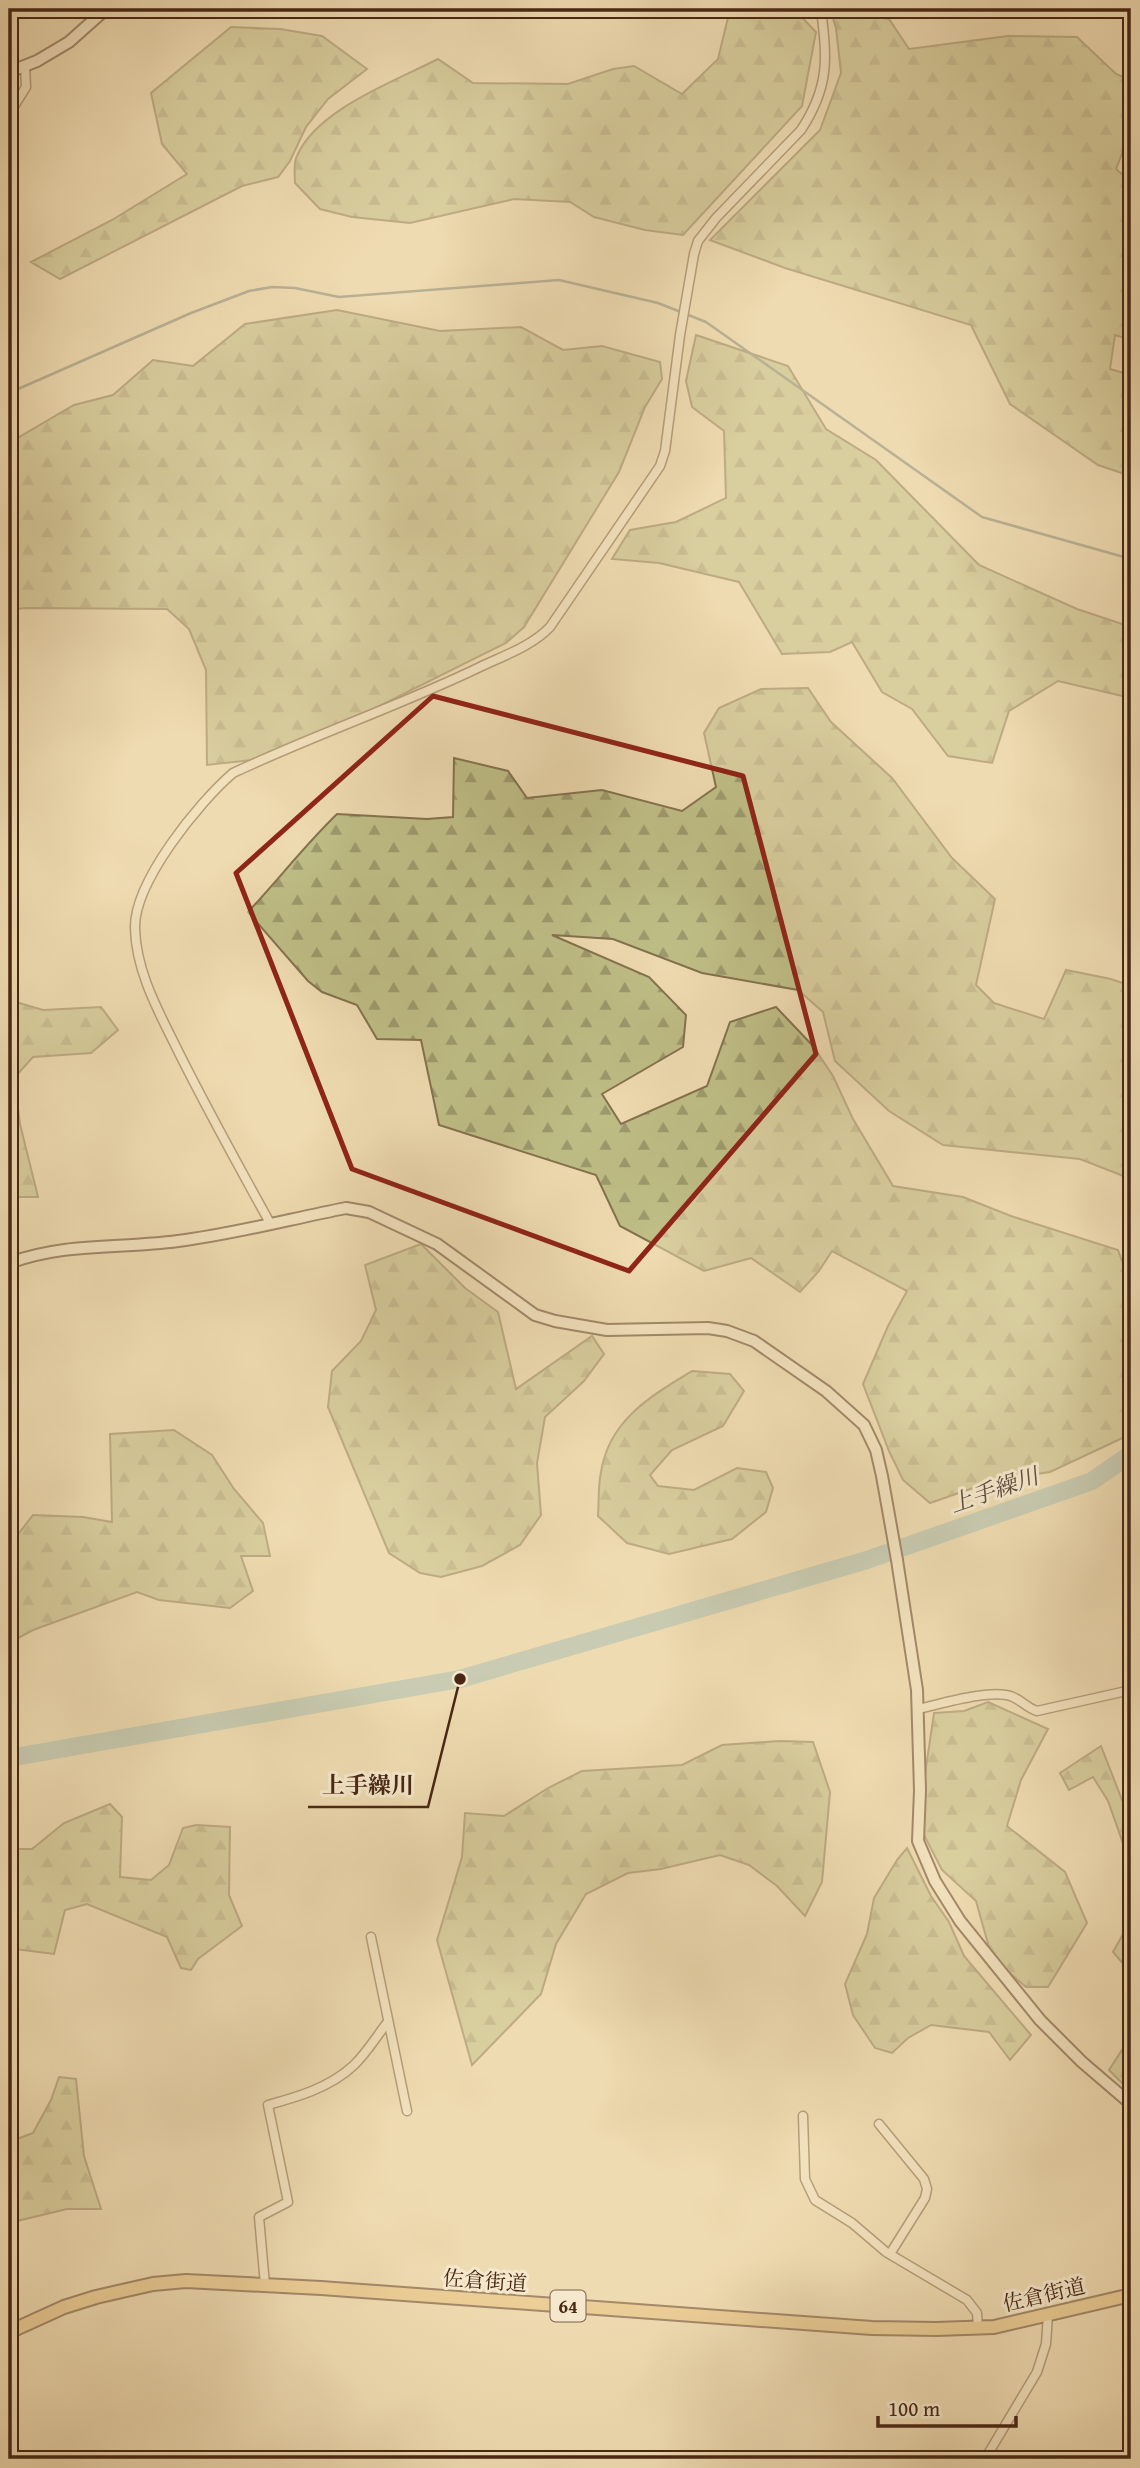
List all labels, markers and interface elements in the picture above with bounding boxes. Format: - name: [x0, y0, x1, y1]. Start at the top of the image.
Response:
- water label: 上手繰川: [945, 1458, 1046, 1520]
- callout: 上手繰川: [308, 1763, 428, 1807]
- text: 上手繰川: [322, 1768, 414, 1801]
- street label: 佐倉街道: [442, 2262, 528, 2299]
- street label: 佐倉街道: [999, 2270, 1088, 2319]
- road number: 64: [550, 2290, 586, 2322]
- scale bar: [878, 2384, 1016, 2428]
- text: 100 m: [888, 2393, 940, 2424]

